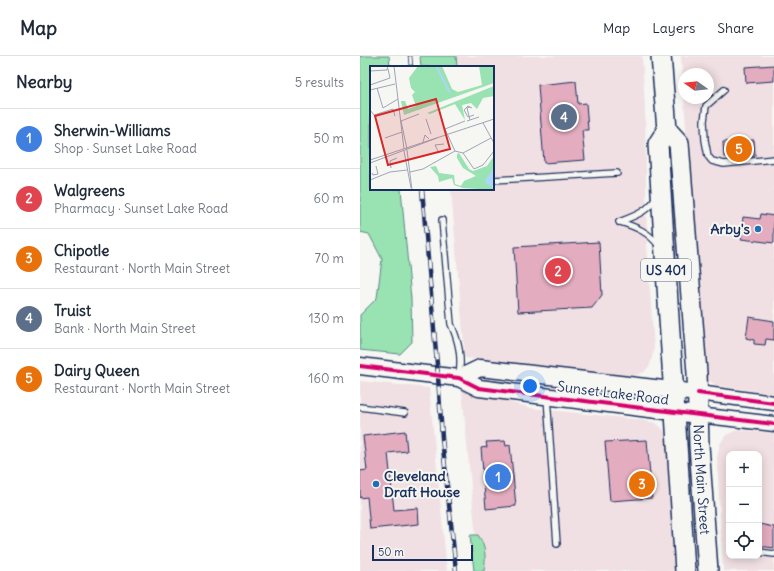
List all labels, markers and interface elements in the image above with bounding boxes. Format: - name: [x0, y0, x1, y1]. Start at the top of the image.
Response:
- text: Map: [20, 16, 57, 40]
- text: Map: [603, 19, 630, 37]
- text: Layers: [652, 19, 695, 37]
- text: Share: [717, 19, 754, 37]
- inset map: [370, 66, 494, 190]
- north arrow: [678, 68, 714, 104]
- text: Nearby: [16, 71, 72, 93]
- text: 5 results: [295, 74, 344, 91]
- pin: 4: [551, 102, 577, 132]
- text: Sherwin-Williams: [54, 121, 171, 140]
- text: 1: [26, 130, 32, 147]
- text: 50 m: [313, 130, 344, 147]
- pin: 5: [726, 134, 752, 164]
- text: Shop · Sunset Lake Road: [54, 140, 197, 157]
- text: Walgreens: [54, 181, 125, 200]
- text: 2: [25, 190, 33, 207]
- text: 60 m: [313, 190, 344, 207]
- text: Pharmacy · Sunset Lake Road: [54, 200, 228, 217]
- place label: Arby's: [711, 220, 751, 238]
- marker: Arby's: [753, 224, 763, 234]
- text: Chipotle: [54, 241, 109, 260]
- text: 3: [25, 250, 33, 267]
- text: 70 m: [315, 250, 344, 267]
- pin: 2: [545, 256, 571, 286]
- road number: US 401: [641, 259, 691, 281]
- text: Restaurant · North Main Street: [54, 260, 230, 277]
- text: Truist: [54, 301, 91, 320]
- text: 4: [25, 310, 33, 327]
- text: 130 m: [308, 310, 344, 327]
- text: Bank · North Main Street: [54, 320, 196, 337]
- text: Dairy Queen: [54, 361, 140, 380]
- text: 5: [25, 370, 33, 387]
- text: 160 m: [308, 370, 344, 387]
- your location: [520, 376, 540, 396]
- street label: Sunset Lake Road: [556, 377, 670, 409]
- text: Restaurant · North Main Street: [54, 380, 230, 397]
- street label: North Main Street: [689, 424, 714, 536]
- map controls: [726, 451, 762, 559]
- button: +: [726, 451, 762, 487]
- pin: 1: [485, 462, 511, 492]
- place label: Cleveland Draft House: [384, 467, 461, 501]
- pin: 3: [629, 469, 655, 499]
- marker: Cleveland Draft House: [371, 479, 381, 489]
- button: −: [726, 487, 762, 523]
- button: locate: [726, 523, 762, 559]
- scale bar: [372, 543, 473, 562]
- text: 50 m: [378, 545, 404, 559]

